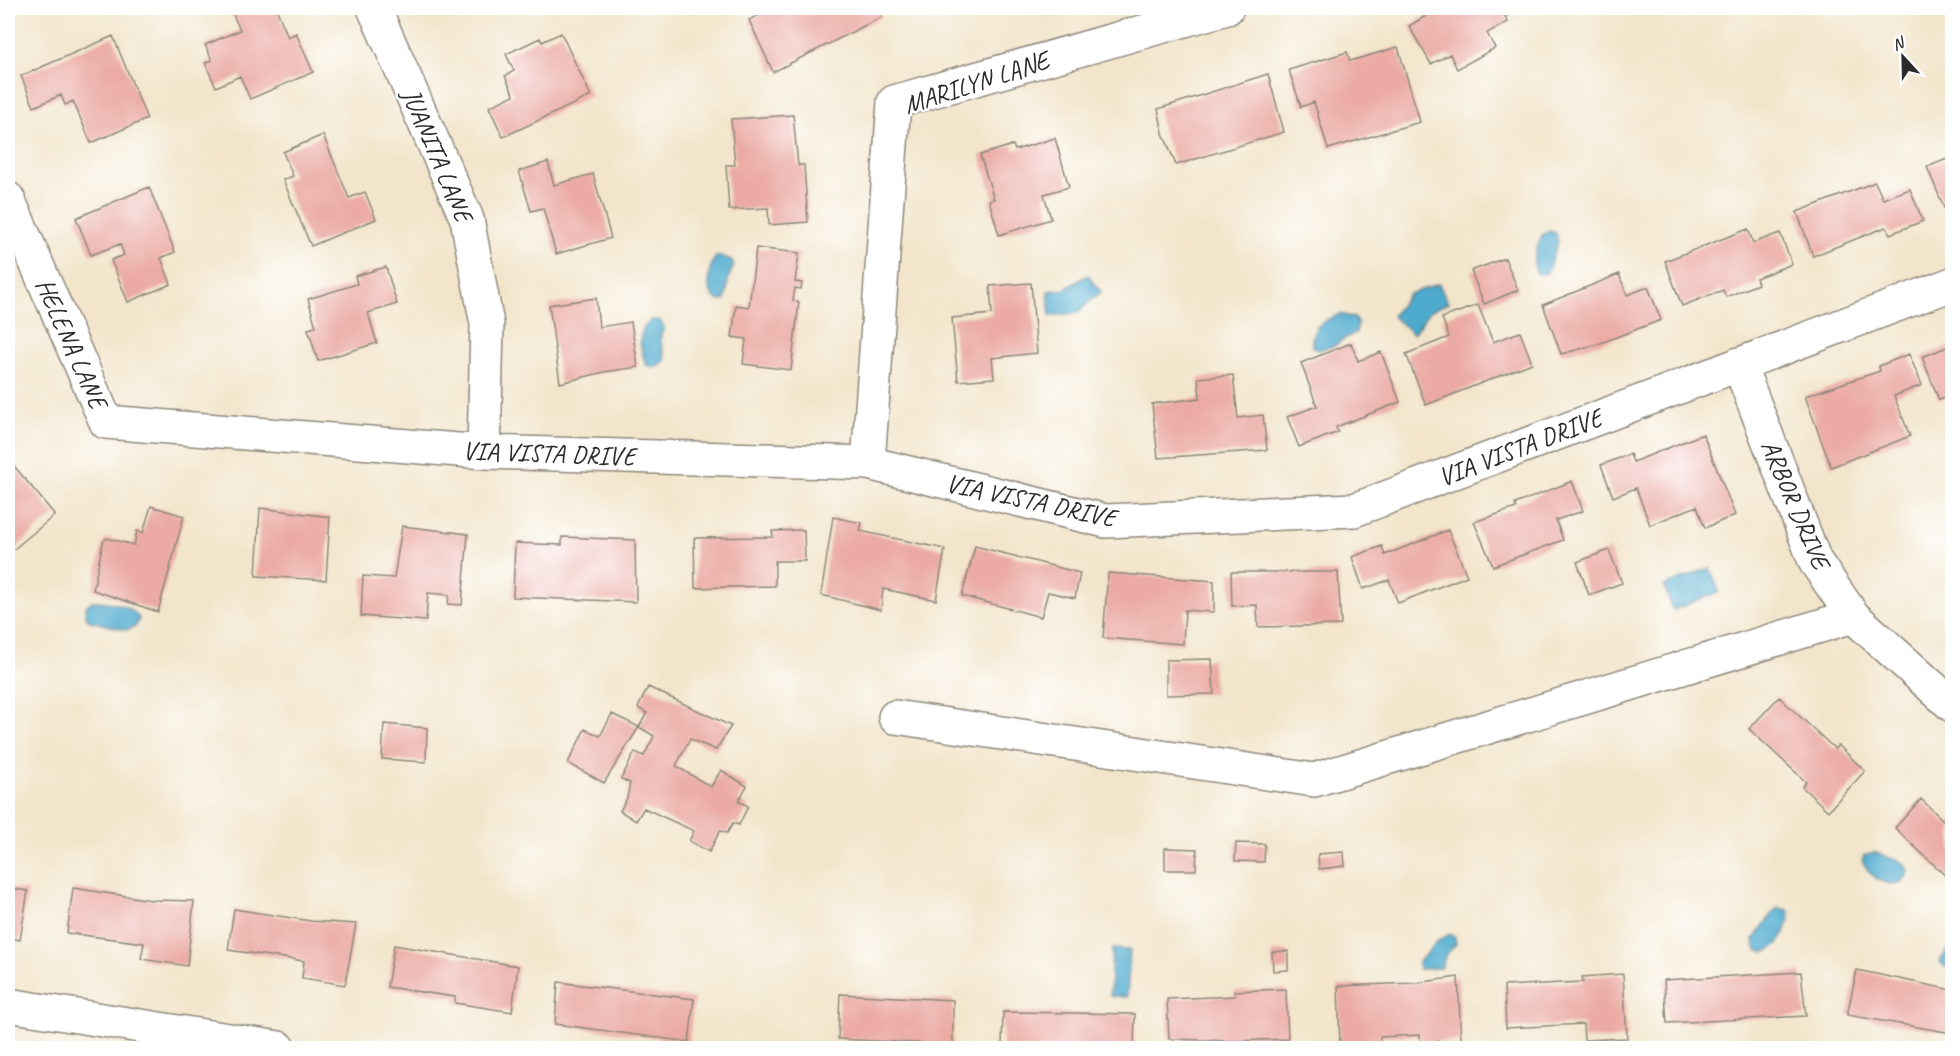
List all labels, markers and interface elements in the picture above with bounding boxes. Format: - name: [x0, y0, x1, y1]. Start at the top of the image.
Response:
- north arrow: [1873, 27, 1933, 87]
- text: N: [1889, 32, 1909, 55]
- street label: MARILYN LANE: [899, 43, 1056, 121]
- street label: JUANITA LANE: [394, 82, 482, 230]
- street label: HELENA LANE: [28, 273, 116, 417]
- street label: VIA VISTA DRIVE: [1434, 400, 1610, 494]
- street label: VIA VISTA DRIVE: [462, 434, 640, 473]
- street label: ARBOR DRIVE: [1754, 435, 1839, 577]
- street label: VIA VISTA DRIVE: [943, 466, 1123, 535]

